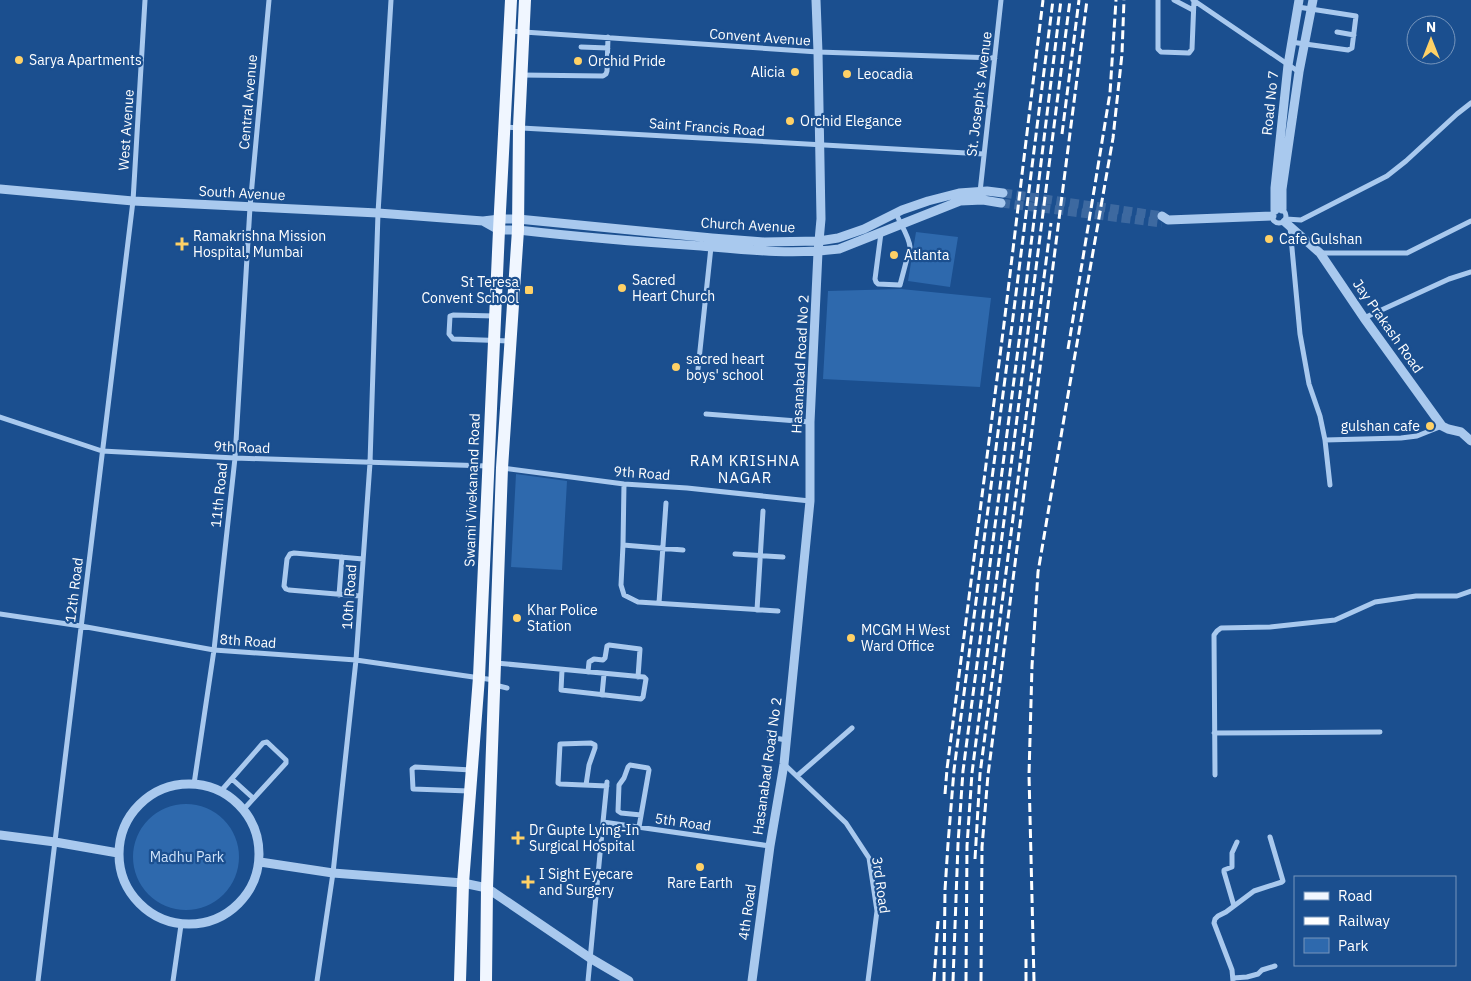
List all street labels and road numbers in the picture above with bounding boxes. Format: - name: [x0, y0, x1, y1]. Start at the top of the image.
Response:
- street label: Convent Avenue: [709, 24, 812, 50]
- street label: St. Joseph's Avenue: [962, 30, 996, 158]
- street label: Central Avenue: [235, 53, 261, 150]
- street label: Road No 7: [1258, 70, 1282, 136]
- street label: West Avenue: [114, 88, 138, 171]
- street label: Saint Francis Road: [648, 114, 766, 140]
- street label: South Avenue: [198, 182, 286, 204]
- street label: Church Avenue: [700, 214, 796, 236]
- street label: Jay Prakash Road: [1349, 275, 1427, 377]
- street label: Hasanabad Road No 2: [787, 294, 813, 434]
- street label: Swami Vivekanand Road: [460, 413, 484, 567]
- street label: 9th Road: [213, 437, 271, 457]
- street label: 11th Road: [207, 462, 231, 528]
- street label: 9th Road: [613, 462, 671, 484]
- street label: 12th Road: [61, 557, 87, 623]
- street label: 10th Road: [338, 564, 360, 630]
- street label: 8th Road: [219, 630, 277, 652]
- street label: Hasanabad Road No 2: [748, 696, 786, 836]
- street label: 5th Road: [654, 809, 712, 835]
- street label: 3rd Road: [868, 855, 894, 915]
- street label: 4th Road: [734, 883, 760, 941]

